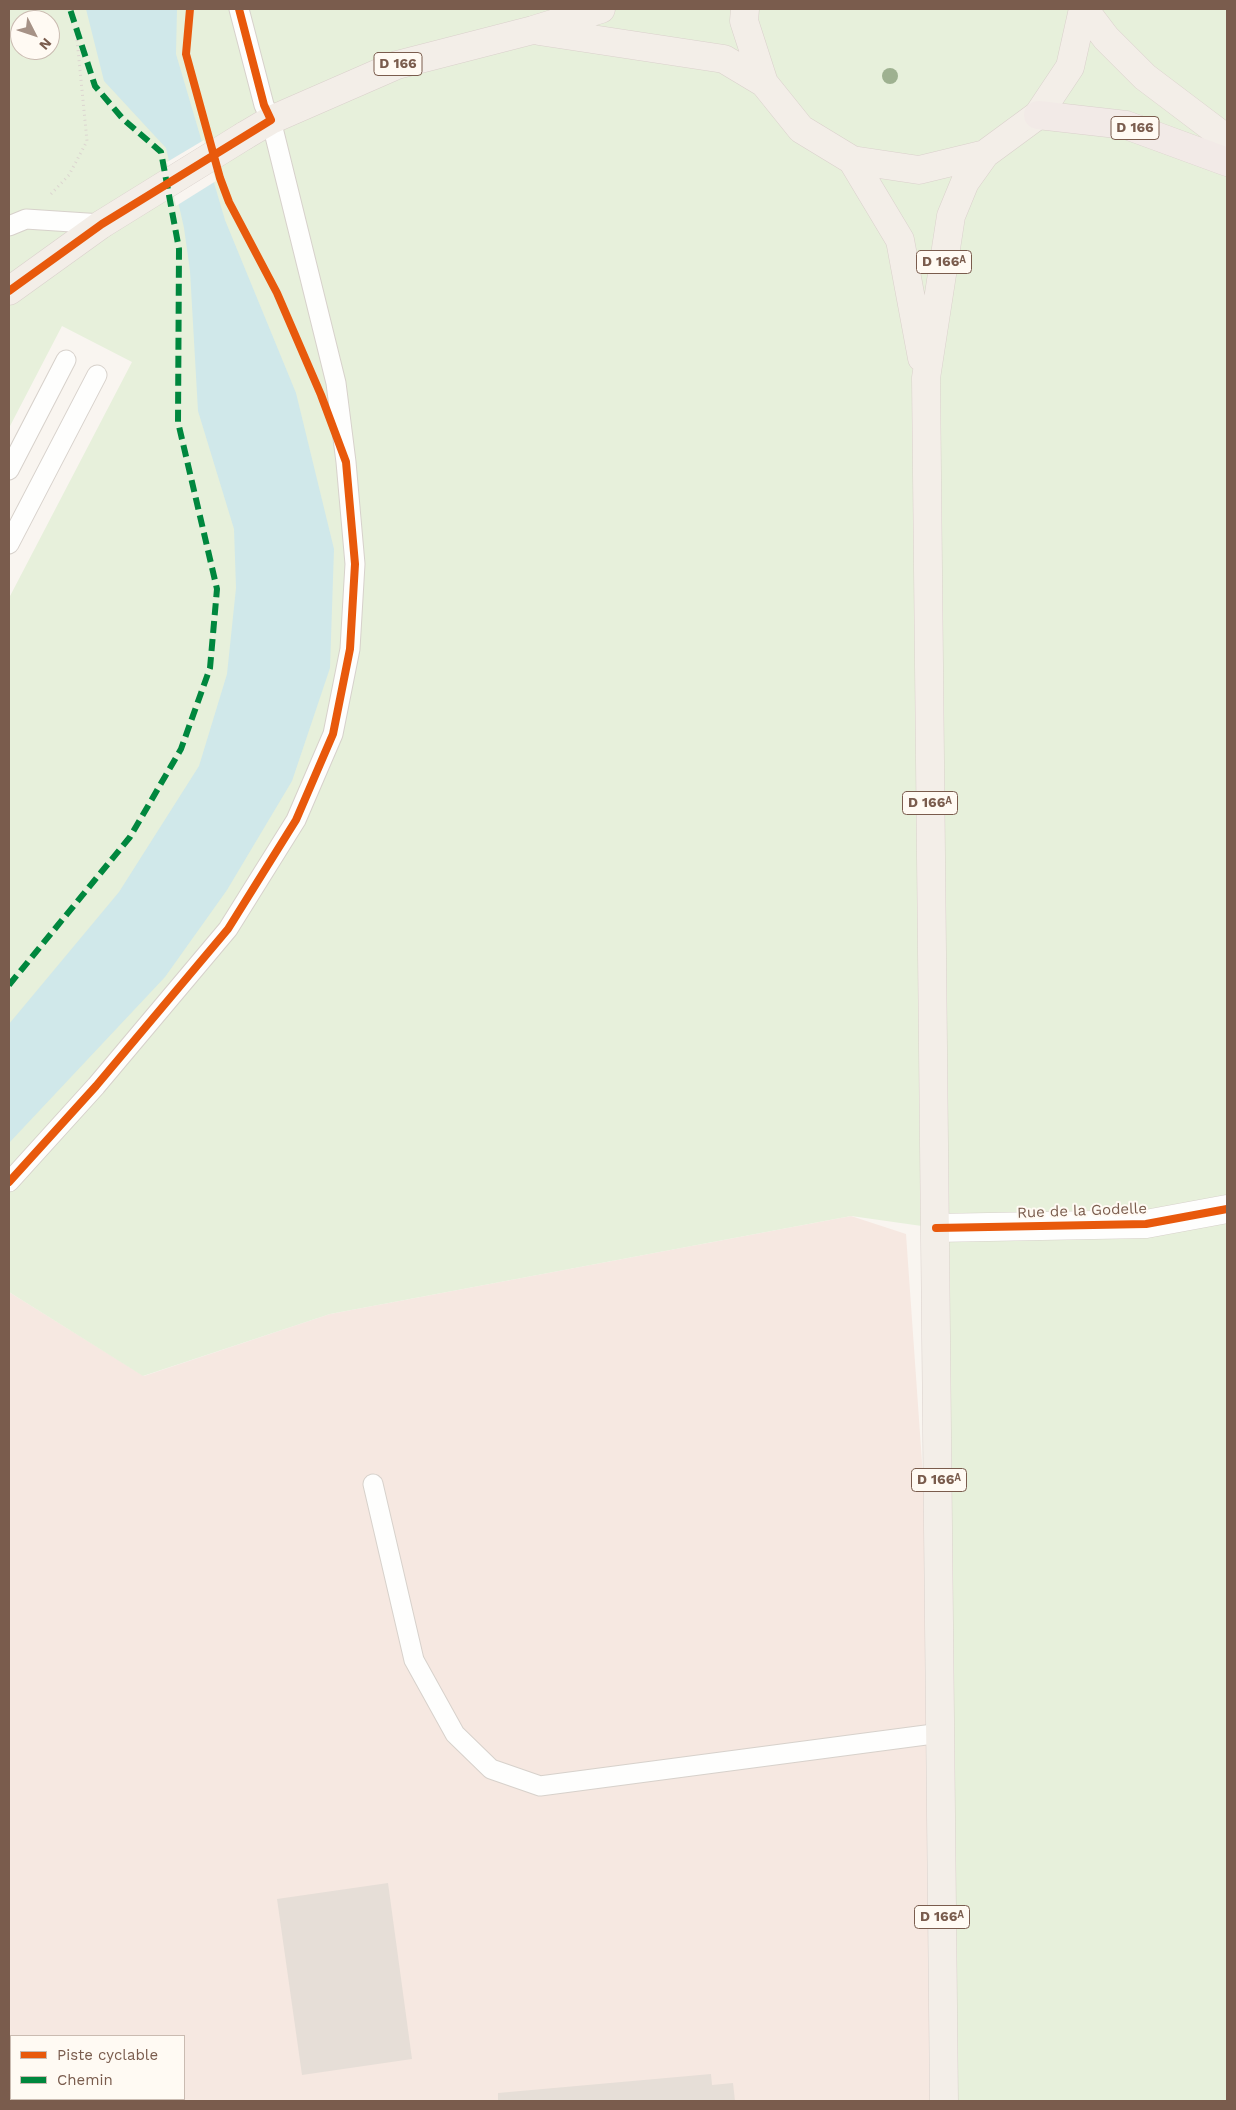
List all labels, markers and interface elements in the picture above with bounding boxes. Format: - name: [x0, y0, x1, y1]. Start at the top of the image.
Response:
- north arrow: [10, 10, 60, 60]
- text: N: [36, 35, 55, 53]
- road number: D 166: [374, 52, 422, 76]
- road number: D 166: [1111, 116, 1159, 140]
- road number: D 166ᴬ: [916, 250, 972, 274]
- road number: D 166ᴬ: [902, 791, 958, 814]
- street label: Rue de la Godelle: [1017, 1200, 1147, 1222]
- road number: D 166ᴬ: [912, 1468, 966, 1492]
- road number: D 166ᴬ: [914, 1905, 970, 1928]
- legend: [10, 2035, 185, 2100]
- text: Piste cyclable: [57, 2046, 158, 2064]
- text: Chemin: [57, 2071, 113, 2089]

